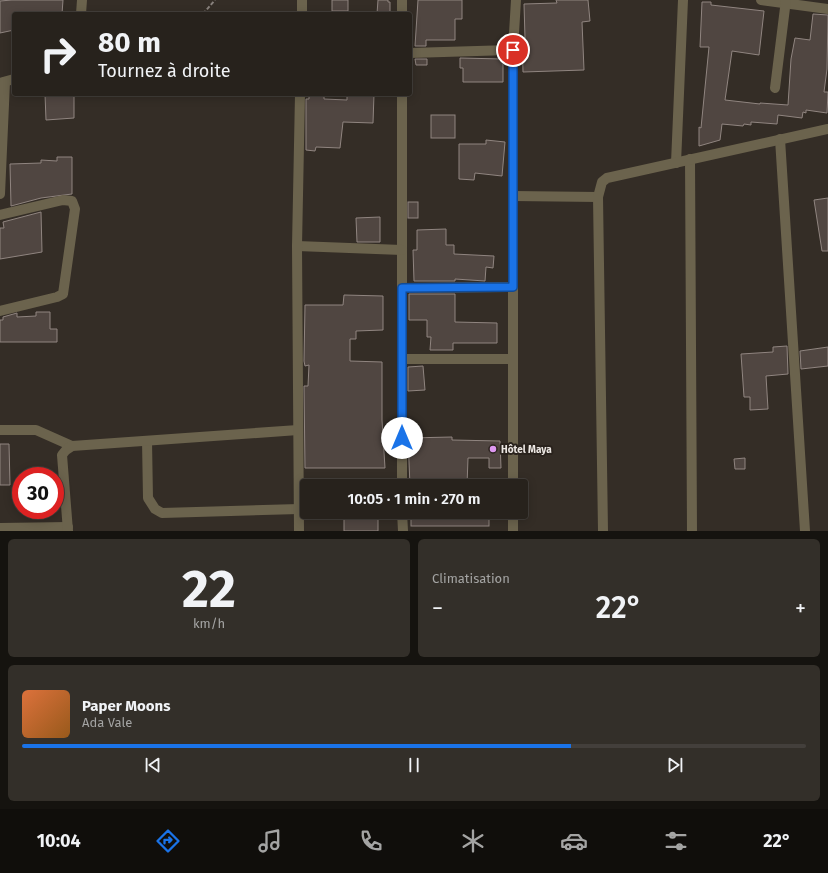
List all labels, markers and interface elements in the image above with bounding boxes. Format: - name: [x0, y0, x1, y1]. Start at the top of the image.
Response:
- text: 80 m: [98, 26, 161, 59]
- icon: right: [32, 28, 84, 80]
- pin: [496, 33, 530, 67]
- icon: arrive: [502, 39, 524, 61]
- text: Tournez à droite: [98, 60, 230, 82]
- position arrow: [381, 417, 423, 459]
- marker: Hôtel Maya: [488, 444, 498, 454]
- place label: Hôtel Maya: [501, 444, 552, 456]
- speed limit sign: 30: [12, 467, 64, 519]
- text: 10:05 · 1 min · 270 m: [347, 490, 481, 508]
- text: 22: [182, 558, 236, 621]
- text: Climatisation: [432, 571, 510, 586]
- text: 22°: [596, 590, 642, 626]
- text: −: [432, 595, 443, 622]
- text: +: [795, 595, 806, 622]
- text: km/h: [193, 616, 225, 631]
- text: Paper Moons: [82, 697, 170, 715]
- text: Ada Vale: [82, 715, 132, 730]
- icon: previous: [142, 754, 164, 776]
- icon: pause: [403, 754, 425, 776]
- icon: next: [664, 754, 686, 776]
- icon: directions: [154, 827, 182, 855]
- icon: music: [256, 827, 284, 855]
- icon: phone: [357, 827, 385, 855]
- icon: climate: [459, 827, 487, 855]
- icon: car: [560, 827, 588, 855]
- icon: filters: [662, 827, 690, 855]
- text: 10:04: [37, 830, 81, 852]
- text: 22°: [763, 830, 791, 852]

